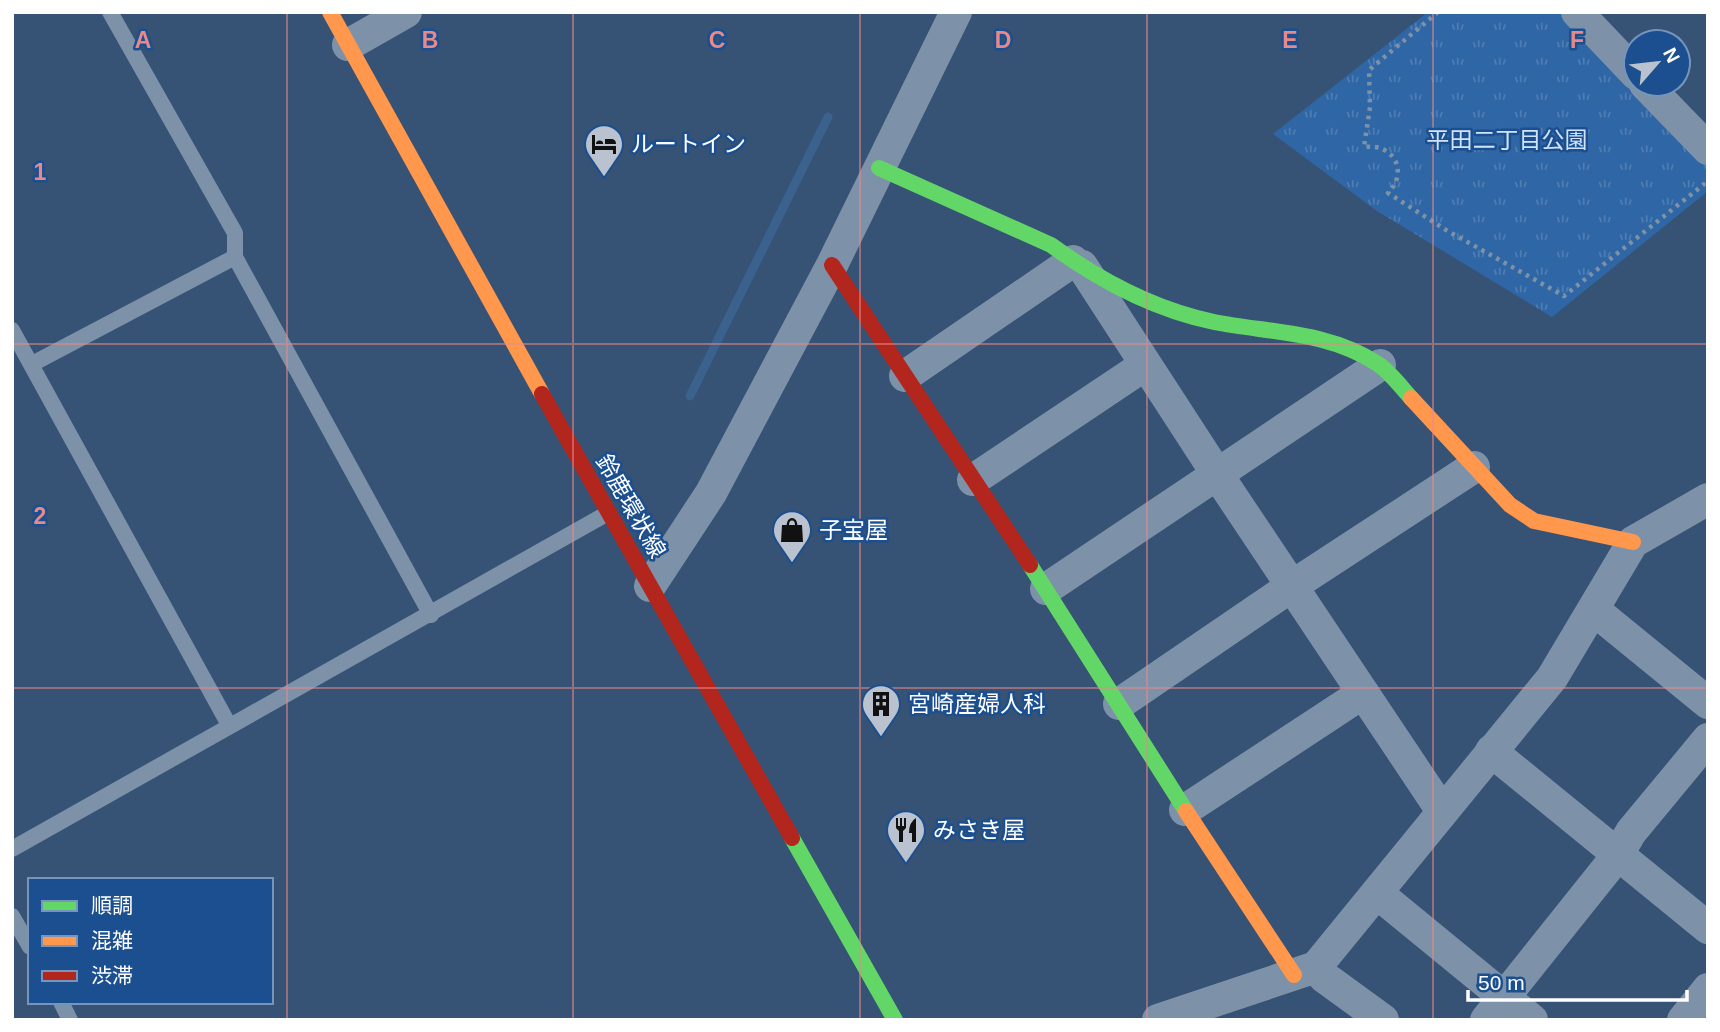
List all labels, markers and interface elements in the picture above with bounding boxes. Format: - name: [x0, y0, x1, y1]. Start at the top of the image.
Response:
- text: A: [135, 27, 151, 53]
- text: B: [422, 27, 438, 53]
- text: C: [709, 27, 725, 53]
- text: D: [995, 27, 1011, 53]
- text: E: [1282, 27, 1298, 53]
- text: F: [1570, 27, 1584, 53]
- north arrow: [1622, 28, 1692, 98]
- text: N: [1659, 44, 1684, 66]
- hotel icon: ルートイン: [583, 123, 625, 178]
- park label: 平田二丁目公園: [1427, 127, 1588, 153]
- place label: ルートイン: [631, 131, 746, 157]
- text: 1: [34, 159, 47, 185]
- street label: 鈴鹿環状線: [591, 450, 671, 562]
- text: 2: [34, 503, 46, 529]
- shop icon: 子宝屋: [771, 509, 813, 564]
- place label: 子宝屋: [819, 517, 888, 543]
- building icon: 宮崎産婦人科: [860, 683, 902, 738]
- place label: 宮崎産婦人科: [908, 691, 1046, 717]
- restaurant icon: みさき屋: [885, 809, 927, 864]
- place label: みさき屋: [933, 817, 1025, 843]
- legend: [28, 878, 273, 1004]
- text: 順調: [91, 894, 133, 917]
- text: 混雑: [91, 929, 133, 952]
- scale bar: [1468, 958, 1687, 1002]
- text: 渋滞: [91, 964, 133, 987]
- text: 50 m: [1478, 971, 1525, 994]

